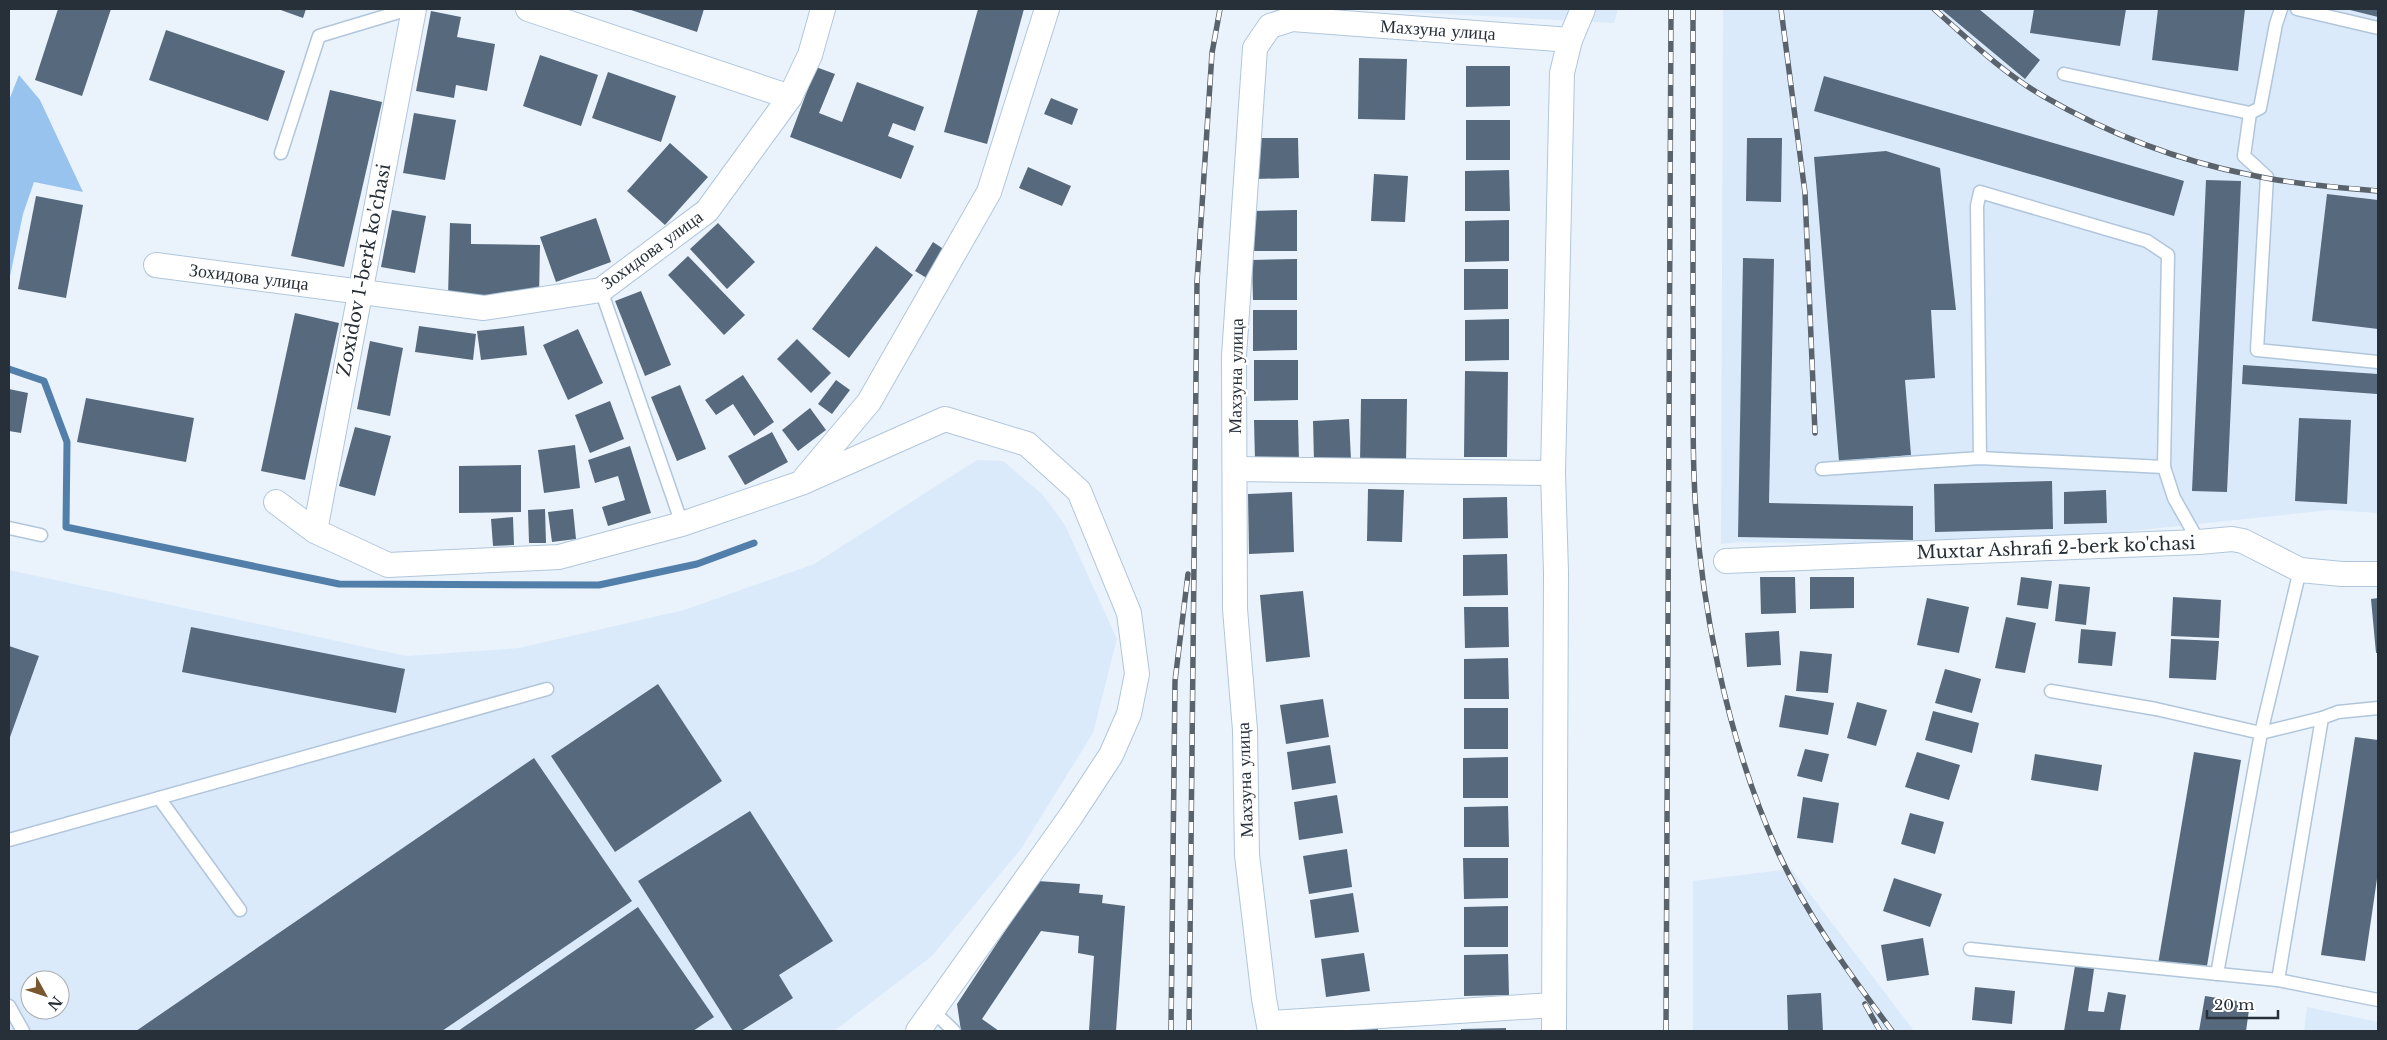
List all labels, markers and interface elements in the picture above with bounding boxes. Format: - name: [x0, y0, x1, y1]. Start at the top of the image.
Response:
- street label: Махзуна улица: [1380, 15, 1496, 45]
- street label: Zoxidov 1-berk ko'chasi: [333, 162, 395, 378]
- street label: Зохидова улица: [597, 206, 707, 294]
- street label: Зохидова улица: [188, 259, 310, 295]
- street label: Махзуна улица: [1224, 318, 1248, 434]
- street label: Muxtar Ashrafi 2-berk ko'chasi: [1916, 532, 2196, 564]
- street label: Махзуна улица: [1232, 722, 1258, 838]
- north arrow: [20, 970, 70, 1020]
- scale bar: [2207, 988, 2278, 1020]
- text: N: [44, 993, 66, 1014]
- text: 20 m: [2214, 995, 2254, 1014]

